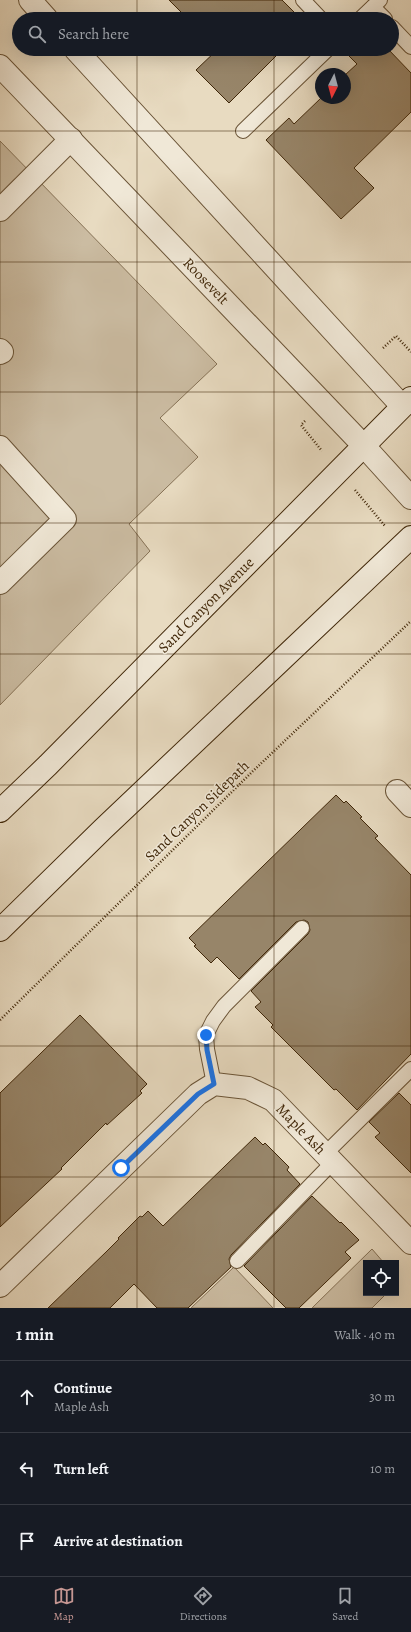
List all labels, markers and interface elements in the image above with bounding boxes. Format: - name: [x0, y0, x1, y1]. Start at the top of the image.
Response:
- search box: [12, 12, 399, 56]
- icon: search: [26, 23, 48, 45]
- text: Search here: [58, 24, 129, 44]
- north arrow: [315, 68, 351, 104]
- street label: Roosevelt: [179, 253, 233, 309]
- street label: Sand Canyon Avenue: [154, 552, 259, 657]
- street label: Sand Canyon Sidepath: [140, 756, 254, 866]
- route end: [197, 1026, 215, 1044]
- street label: Maple Ash: [272, 1099, 330, 1159]
- route start: [112, 1159, 130, 1177]
- map controls: [363, 1260, 399, 1296]
- button: locate: [363, 1260, 399, 1296]
- text: 1 min: [16, 1323, 54, 1346]
- text: Walk · 40 m: [334, 1326, 395, 1343]
- text: Continue: [54, 1378, 112, 1398]
- icon: ahead: [16, 1386, 38, 1408]
- text: 30 m: [369, 1388, 395, 1405]
- text: Maple Ash: [54, 1398, 109, 1415]
- icon: left: [16, 1458, 38, 1480]
- text: Turn left: [54, 1459, 109, 1479]
- text: 10 m: [370, 1460, 395, 1477]
- icon: arrive: [16, 1530, 38, 1552]
- text: Arrive at destination: [54, 1531, 183, 1551]
- tab: Map: [53, 1585, 75, 1624]
- tab: Directions: [180, 1585, 227, 1624]
- tab: Saved: [332, 1585, 358, 1624]

